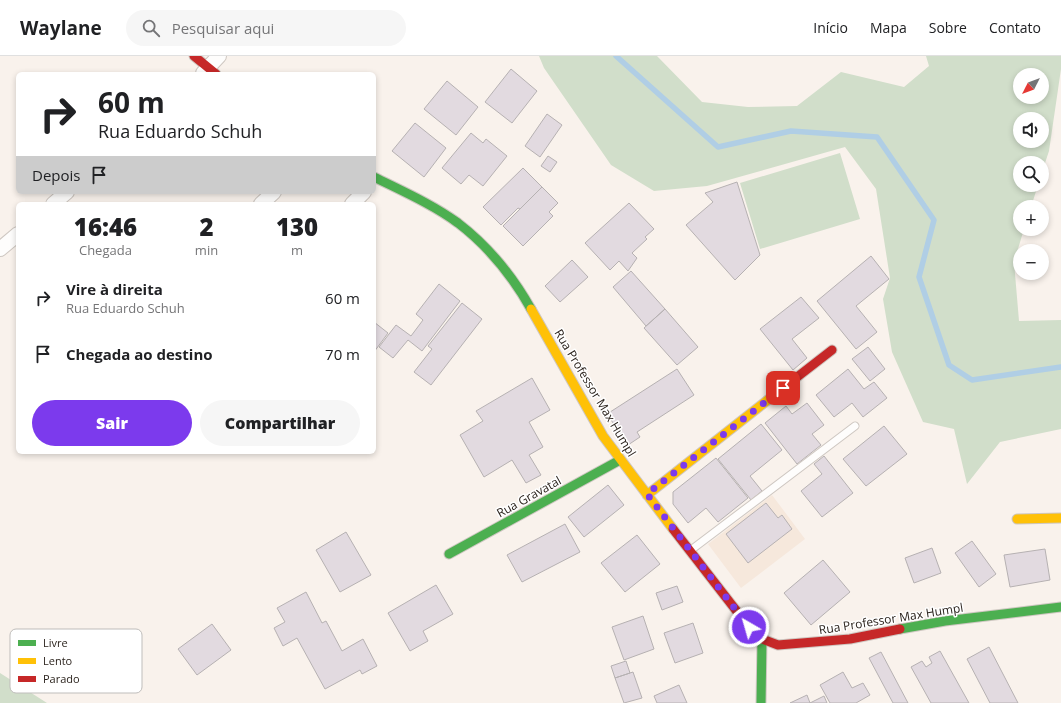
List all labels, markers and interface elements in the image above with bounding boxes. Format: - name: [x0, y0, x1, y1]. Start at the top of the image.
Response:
- search box: [126, 10, 406, 46]
- text: Waylane: [20, 15, 102, 41]
- icon: search: [140, 17, 162, 39]
- text: Pesquisar aqui: [172, 18, 274, 38]
- text: Início: [813, 18, 848, 37]
- text: Mapa: [870, 18, 907, 37]
- text: Sobre: [929, 18, 967, 37]
- text: Contato: [989, 18, 1041, 37]
- north arrow: [1013, 68, 1049, 104]
- map controls: [1013, 68, 1049, 280]
- text: 60 m: [98, 83, 165, 121]
- icon: right: [32, 88, 84, 140]
- button: sound: [1013, 112, 1049, 148]
- text: Rua Eduardo Schuh: [98, 119, 262, 143]
- button: search: [1013, 156, 1049, 192]
- icon: arrive: [88, 164, 110, 186]
- text: Depois: [32, 165, 80, 185]
- button: +: [1013, 200, 1049, 236]
- text: 16:46: [74, 210, 137, 243]
- text: 2: [199, 210, 214, 243]
- text: 130: [276, 210, 318, 243]
- text: Chegada: [79, 241, 132, 259]
- text: min: [195, 241, 218, 259]
- text: m: [291, 241, 303, 259]
- button: −: [1013, 244, 1049, 280]
- text: Vire à direita: [66, 279, 163, 299]
- icon: right: [32, 287, 54, 309]
- text: 60 m: [325, 288, 360, 308]
- text: Rua Eduardo Schuh: [66, 299, 185, 317]
- street label: Rua Professor Max Humpl: [551, 326, 640, 460]
- icon: arrive: [32, 343, 54, 365]
- text: Chegada ao destino: [66, 344, 213, 364]
- text: 70 m: [325, 344, 360, 364]
- pin: [766, 371, 800, 405]
- icon: arrive: [772, 377, 794, 399]
- button: Sair: [32, 400, 192, 446]
- button: Compartilhar: [200, 400, 360, 446]
- street label: Rua Gravatal: [493, 472, 564, 521]
- street label: Rua Professor Max Humpl: [818, 599, 964, 638]
- position arrow: [728, 606, 770, 648]
- legend: [10, 629, 142, 693]
- text: Livre: [43, 635, 68, 650]
- text: Lento: [43, 653, 73, 668]
- text: Parado: [43, 671, 80, 686]

